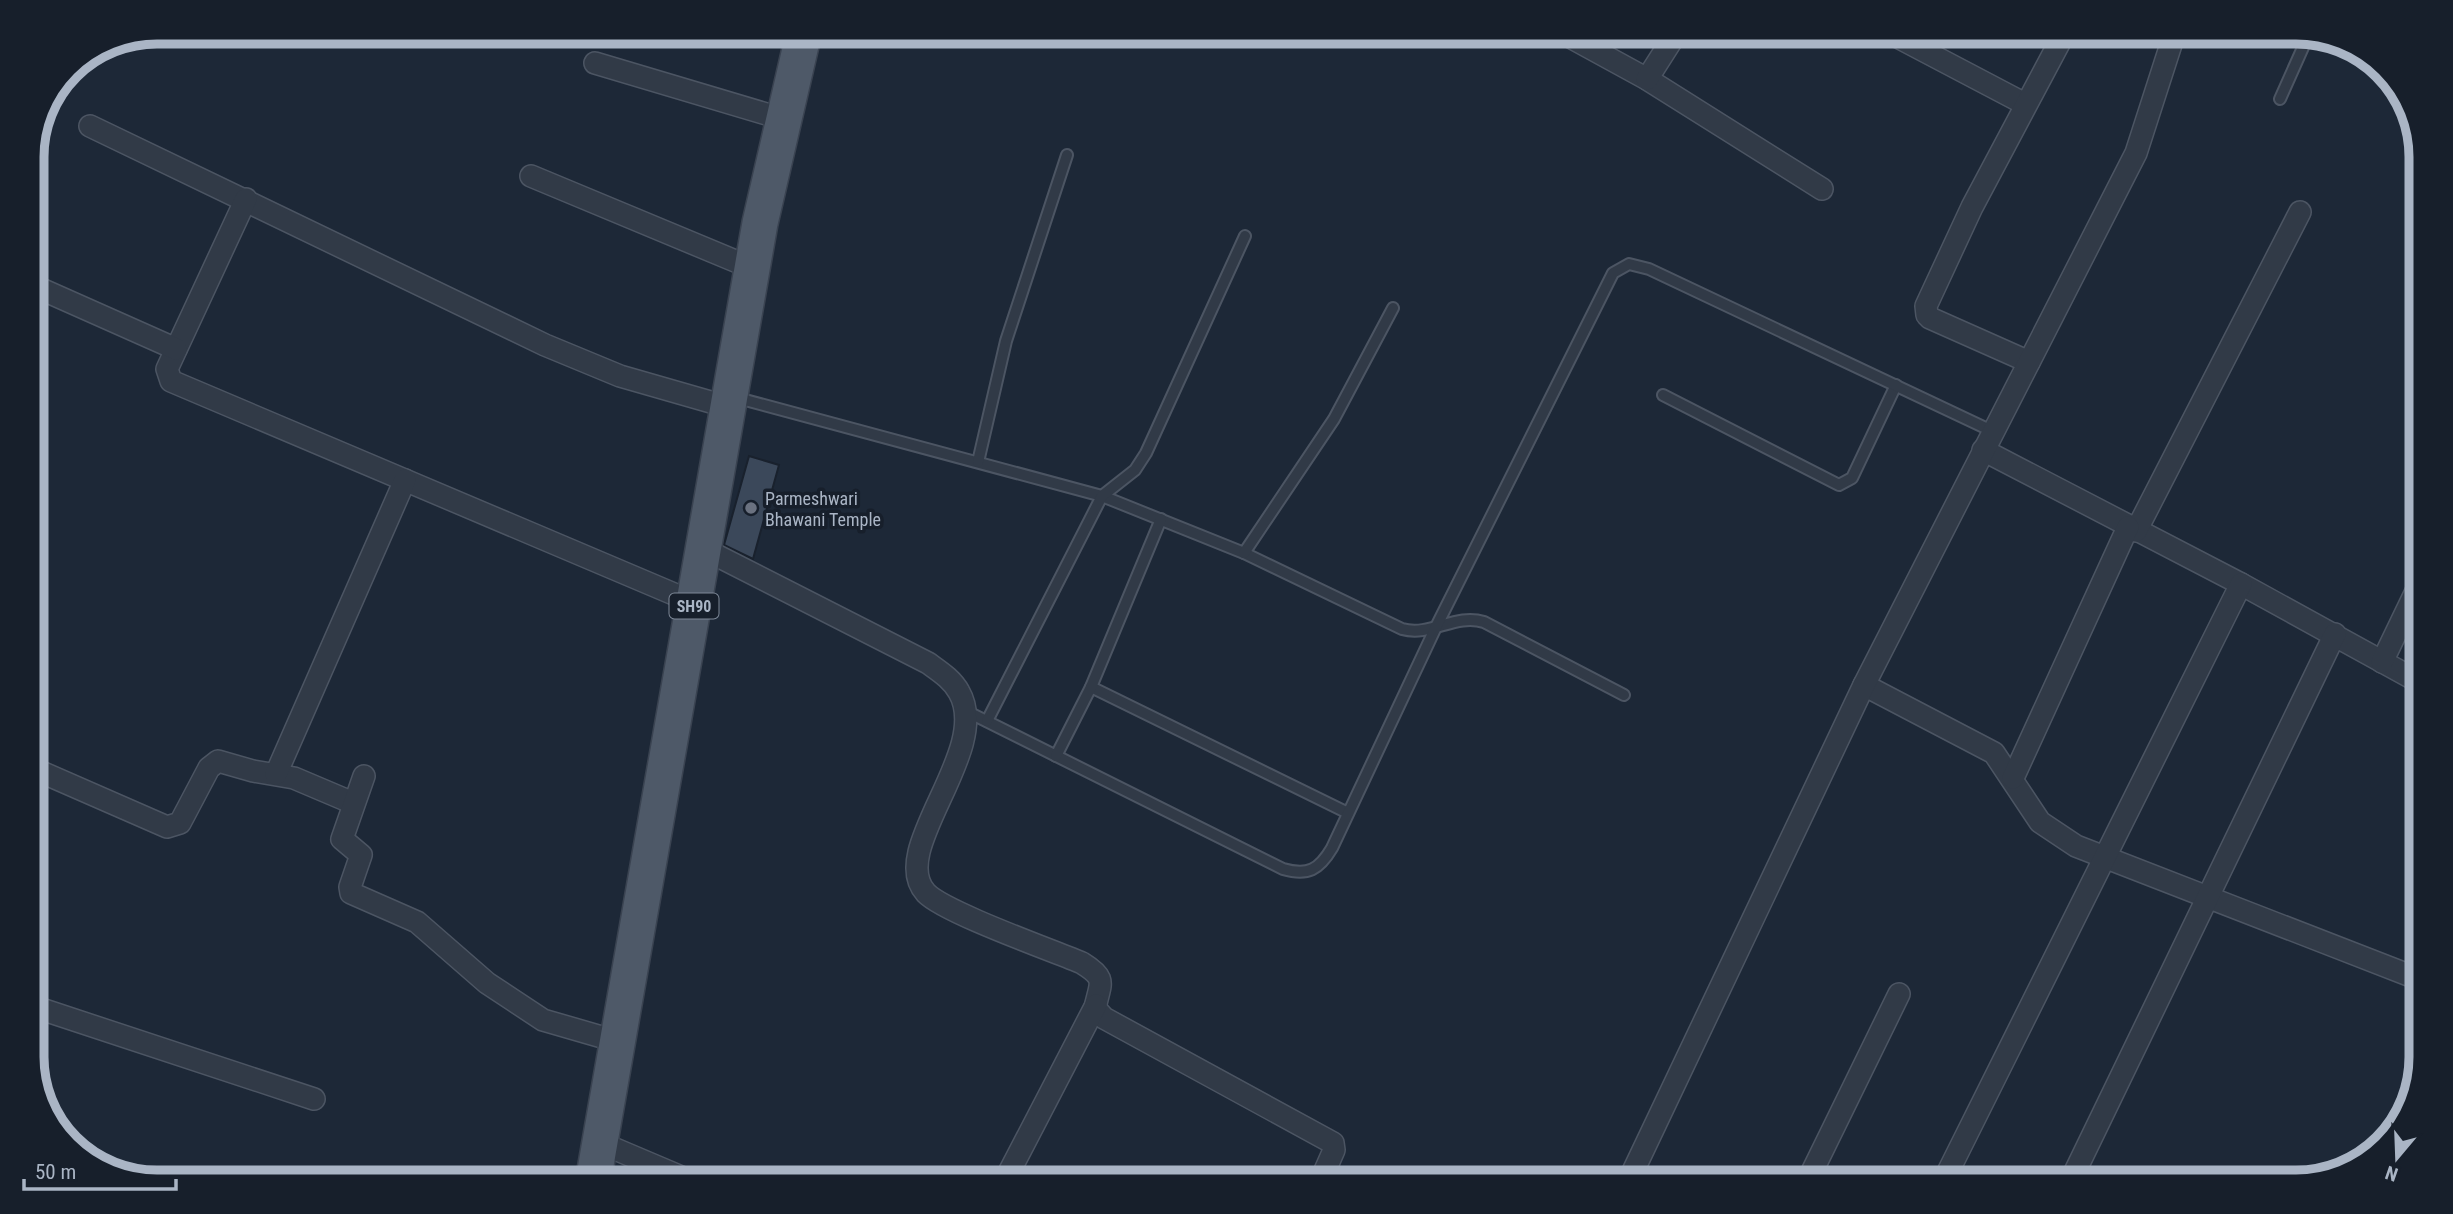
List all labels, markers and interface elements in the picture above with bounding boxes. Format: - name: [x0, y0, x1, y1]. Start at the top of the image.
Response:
- place label: Parmeshwari Bhawani Temple: [765, 488, 881, 530]
- marker: Parmeshwari Bhawani Temple: [743, 500, 759, 516]
- road number: SH90: [670, 594, 718, 618]
- north arrow: [2362, 1123, 2432, 1193]
- scale bar: [24, 1148, 177, 1192]
- text: 50 m: [35, 1160, 76, 1184]
- text: N: [2382, 1161, 2401, 1186]

